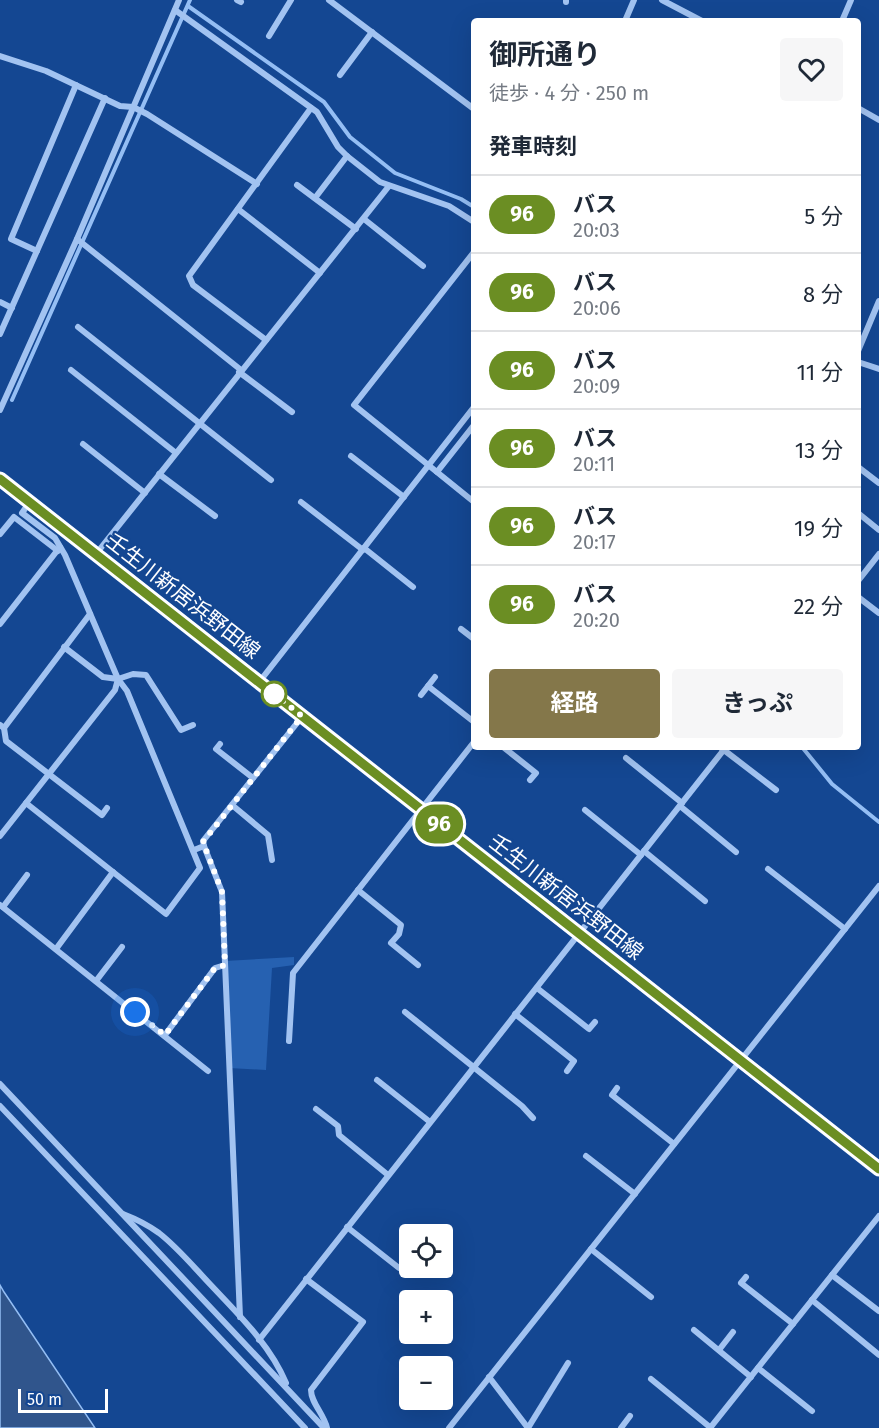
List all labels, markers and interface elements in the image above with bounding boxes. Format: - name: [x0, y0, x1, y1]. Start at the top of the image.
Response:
- text: 御所通り: [489, 38, 601, 71]
- button: heart: [780, 38, 843, 101]
- text: 徒歩 · 4 分 · 250 m: [489, 81, 649, 105]
- text: 発車時刻: [489, 133, 577, 160]
- text: バス: [573, 191, 617, 218]
- text: 96: [510, 201, 534, 227]
- text: 5 分: [804, 203, 843, 230]
- text: 20:03: [573, 218, 620, 242]
- text: バス: [573, 269, 617, 296]
- text: 96: [510, 279, 534, 305]
- text: 8 分: [803, 281, 843, 308]
- text: 20:06: [573, 296, 621, 320]
- text: バス: [573, 347, 617, 374]
- text: 96: [510, 357, 534, 383]
- text: 11 分: [796, 359, 843, 386]
- text: 20:09: [573, 374, 620, 398]
- text: バス: [573, 425, 617, 452]
- text: 96: [510, 435, 534, 461]
- text: 13 分: [795, 437, 843, 464]
- text: 20:11: [573, 452, 615, 476]
- text: バス: [573, 503, 617, 530]
- text: 96: [510, 513, 534, 539]
- text: 19 分: [794, 515, 843, 542]
- street label: 壬生川新居浜野田線: [101, 528, 265, 664]
- text: 20:17: [573, 530, 616, 554]
- text: バス: [573, 581, 617, 608]
- text: 96: [510, 591, 534, 617]
- text: 22 分: [793, 593, 843, 620]
- text: 20:20: [573, 608, 620, 632]
- button: 経路: [489, 669, 660, 738]
- button: きっぷ: [672, 669, 843, 738]
- unlabelled marker: [261, 681, 287, 707]
- line badge: 96: [412, 804, 466, 844]
- text: 96: [427, 811, 451, 837]
- street label: 壬生川新居浜野田線: [484, 829, 648, 965]
- your location: [120, 997, 150, 1027]
- map controls: [399, 1224, 453, 1410]
- button: locate: [399, 1224, 453, 1278]
- button: +: [399, 1290, 453, 1344]
- button: −: [399, 1356, 453, 1410]
- scale bar: [18, 1386, 108, 1414]
- text: 50 m: [27, 1390, 62, 1409]

